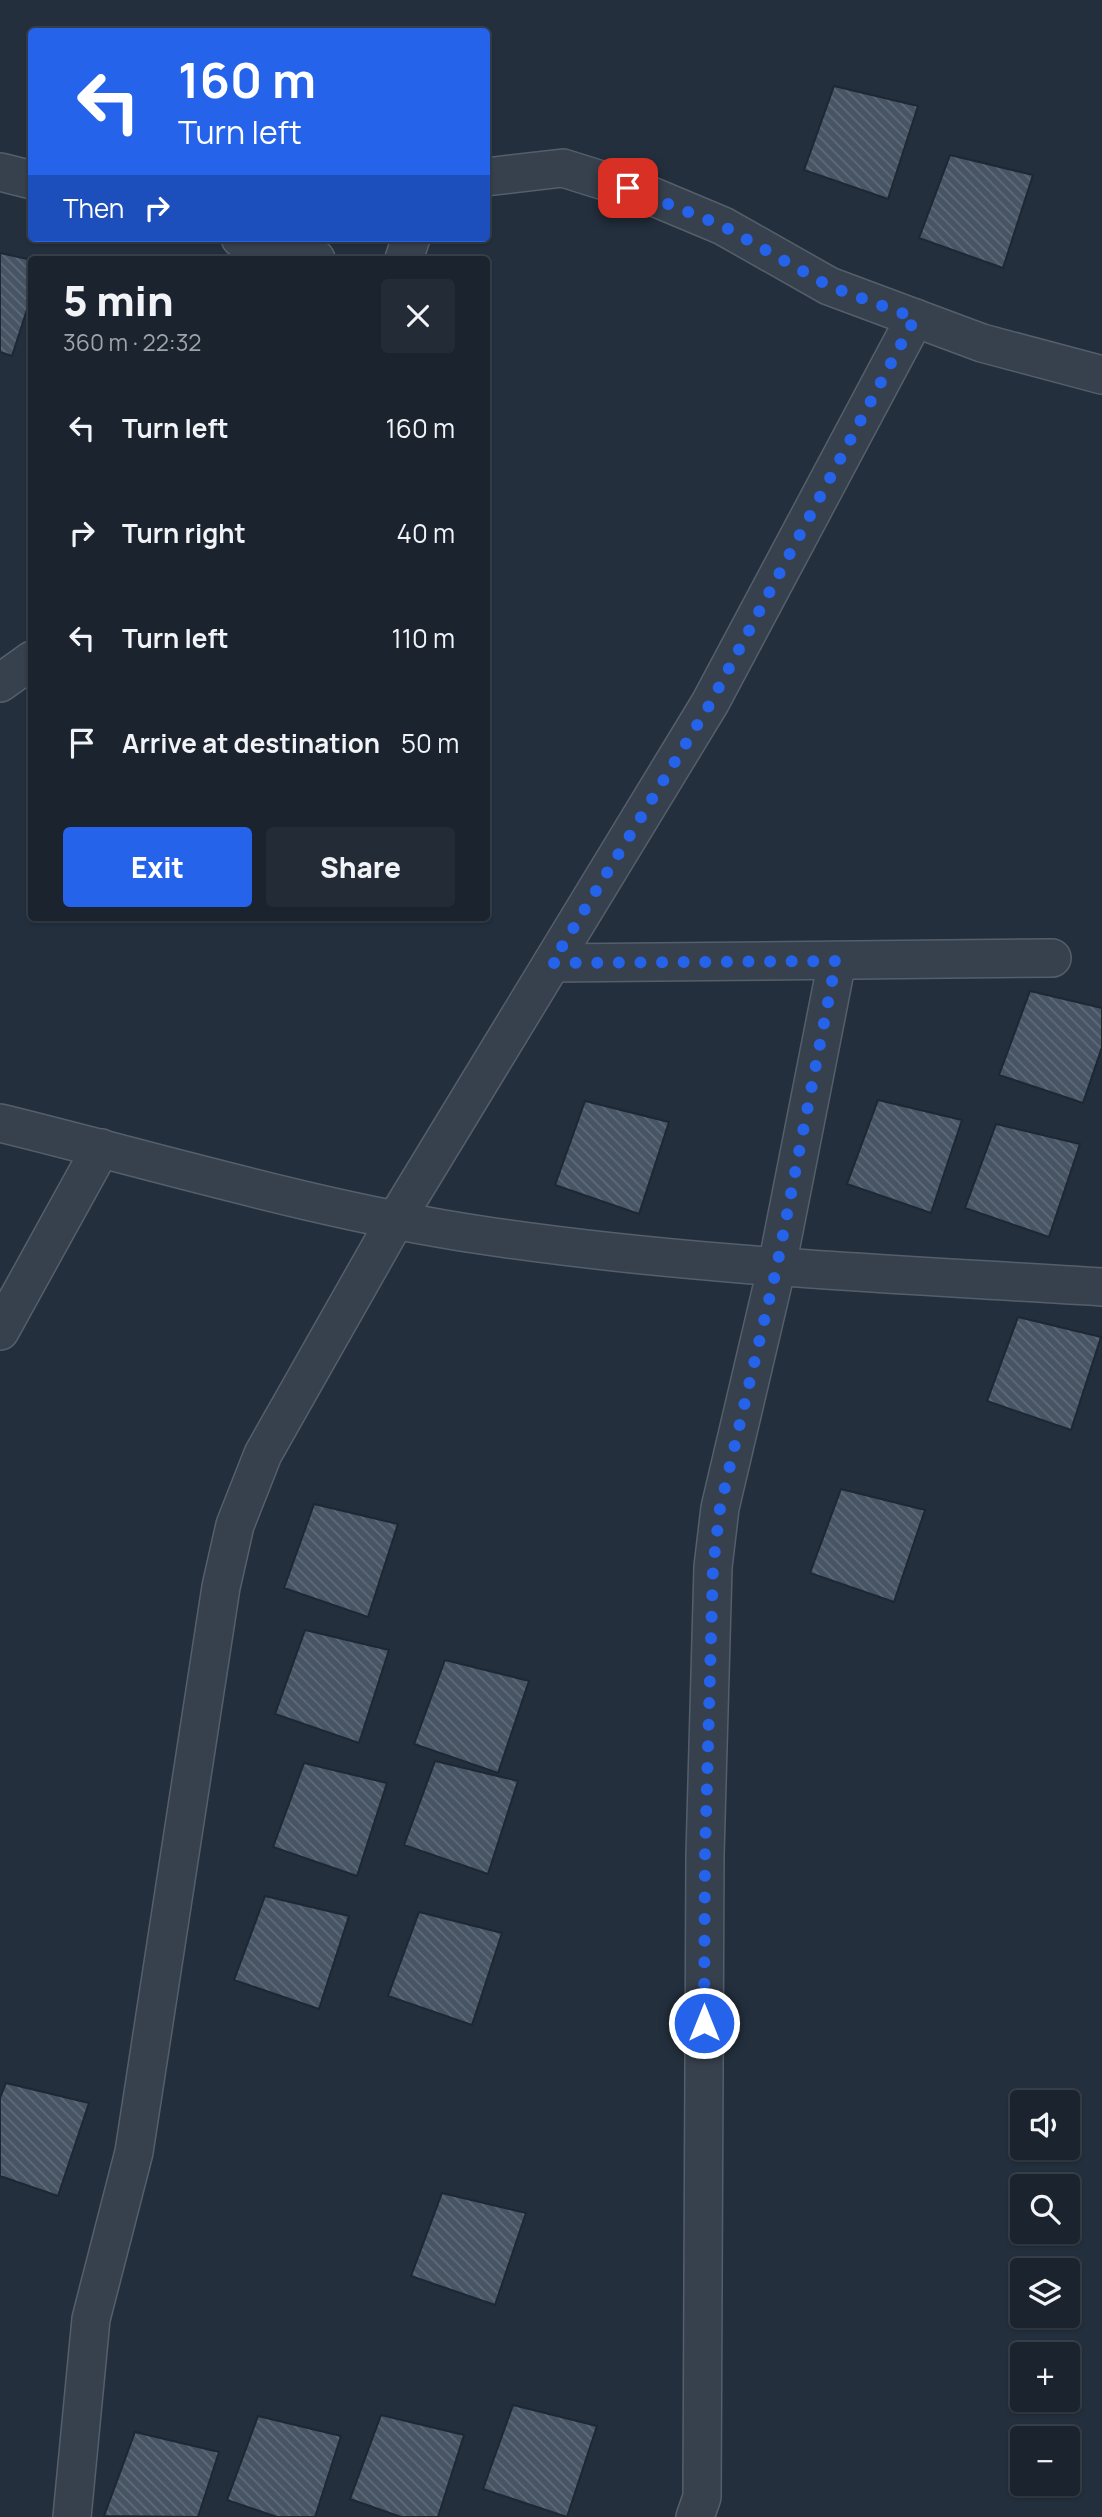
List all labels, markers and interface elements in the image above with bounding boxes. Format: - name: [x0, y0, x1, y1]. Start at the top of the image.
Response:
- text: 160 m: [178, 46, 316, 113]
- icon: left: [63, 56, 154, 147]
- text: Turn left: [178, 110, 302, 154]
- pin: [598, 158, 658, 218]
- icon: arrive: [609, 169, 647, 207]
- icon: right: [138, 189, 176, 227]
- text: Then: [63, 190, 124, 226]
- text: 5 min: [63, 271, 174, 329]
- button: close: [381, 279, 455, 353]
- text: 360 m · 22:32: [63, 326, 201, 358]
- icon: left: [63, 409, 101, 447]
- text: Turn left: [122, 410, 229, 446]
- text: 160 m: [386, 410, 455, 446]
- icon: right: [63, 514, 101, 552]
- text: Turn right: [122, 515, 246, 551]
- text: 40 m: [397, 515, 455, 551]
- icon: left: [63, 619, 101, 657]
- text: Turn left: [122, 620, 229, 656]
- text: 110 m: [392, 620, 455, 656]
- icon: arrive: [63, 724, 101, 762]
- text: Arrive at destination: [122, 725, 380, 761]
- text: 50 m: [401, 725, 459, 761]
- button: Exit: [63, 827, 252, 907]
- button: Share: [266, 827, 455, 907]
- position arrow: [667, 1986, 741, 2060]
- map controls: [1010, 2090, 1080, 2496]
- button: sound: [1010, 2090, 1080, 2160]
- button: search: [1010, 2174, 1080, 2244]
- button: layers: [1010, 2258, 1080, 2328]
- button: +: [1010, 2342, 1080, 2412]
- button: −: [1010, 2426, 1080, 2496]

